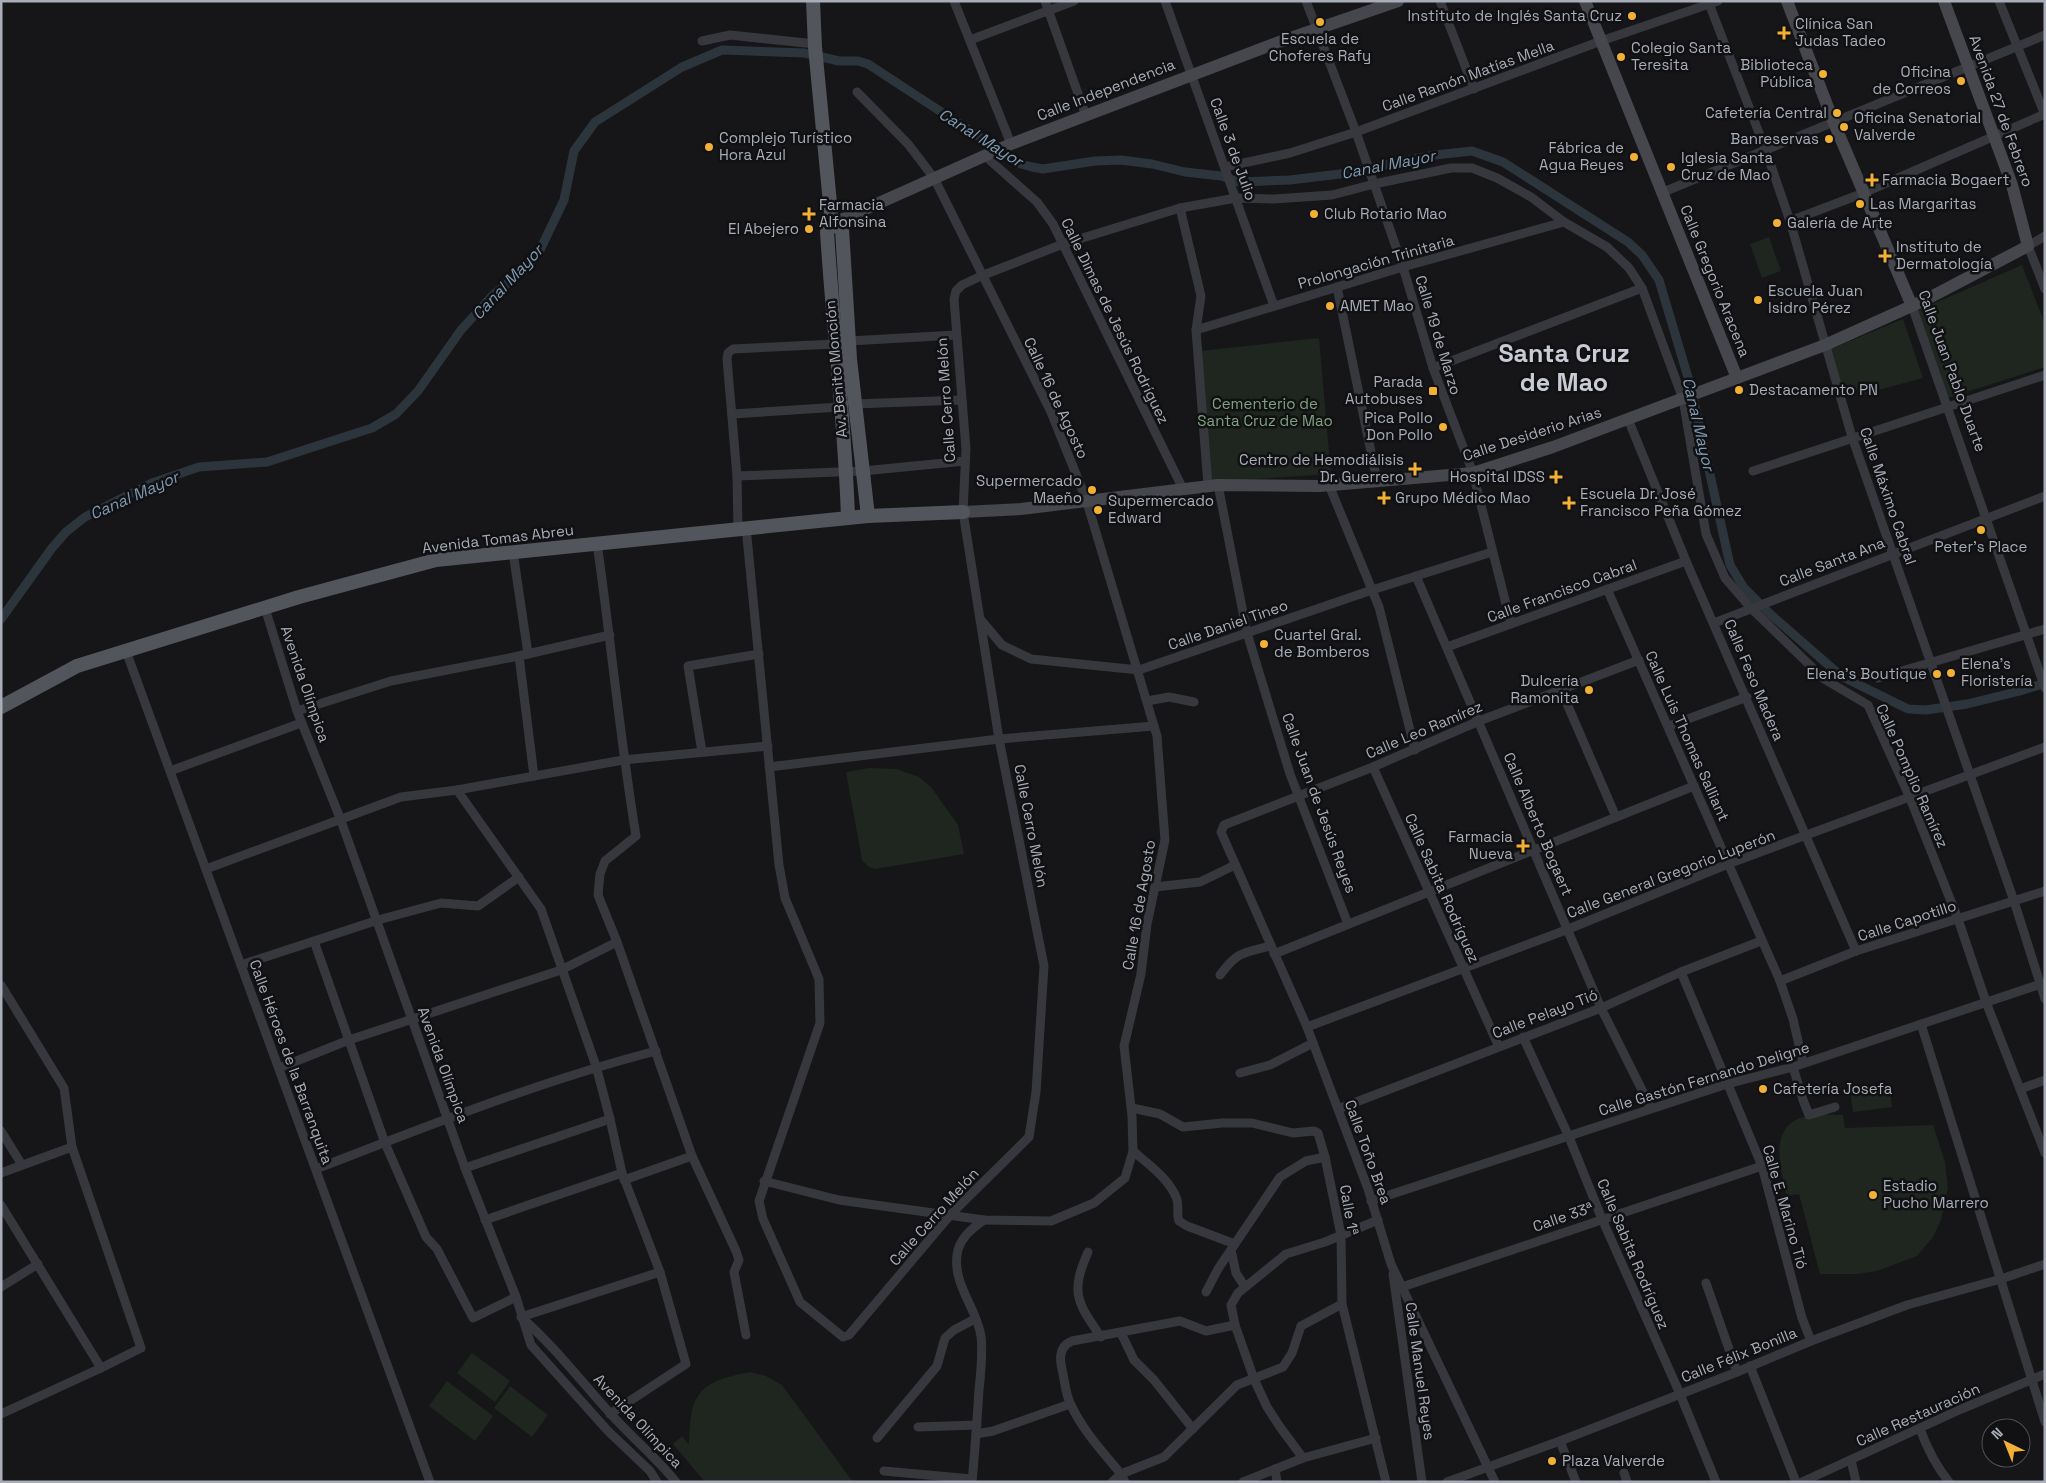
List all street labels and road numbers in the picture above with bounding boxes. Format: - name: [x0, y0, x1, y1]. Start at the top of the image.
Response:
- street label: Avenida 27 de Febrero: [1965, 32, 2038, 189]
- street label: Calle Ramón Matías Mella: [1379, 35, 1557, 115]
- street label: Calle Independencia: [1034, 54, 1178, 125]
- street label: Calle 3 de Julio: [1206, 95, 1261, 203]
- street label: Calle Gregorio Aracena: [1676, 202, 1755, 360]
- street label: Calle Dimas de Jesús Rodríguez: [1057, 215, 1174, 427]
- street label: Prolongación Trinitaria: [1295, 230, 1457, 293]
- street label: Calle 19 de Marzo: [1411, 273, 1466, 397]
- street label: Calle Juan Pablo Duarte: [1914, 287, 1991, 454]
- street label: Av. Benito Monción: [820, 300, 851, 438]
- street label: Calle 16 de Agosto: [1020, 334, 1093, 462]
- street label: Calle Cerro Melón: [932, 337, 959, 463]
- street label: Calle Desiderio Arias: [1460, 402, 1604, 465]
- street label: Calle Máximo Cabral: [1856, 425, 1921, 567]
- street label: Avenida Tomas Abreu: [421, 520, 575, 557]
- street label: Calle Santa Ana: [1776, 533, 1888, 590]
- street label: Calle Francisco Cabral: [1484, 555, 1639, 626]
- street label: Calle Daniel Tineo: [1165, 595, 1290, 654]
- street label: Calle Feso Madera: [1720, 616, 1789, 744]
- street label: Avenida Olímpica: [277, 623, 334, 745]
- street label: Calle Luis Thomas Salliant: [1641, 648, 1734, 824]
- street label: Calle Leo Ramírez: [1363, 696, 1485, 763]
- street label: Calle Pomplio Ramírez: [1872, 701, 1953, 851]
- street label: Calle Juan de Jesús Reyes: [1278, 710, 1361, 896]
- street label: Calle Alberto Bogaert: [1500, 749, 1577, 898]
- street label: Calle Cerro Melón: [1010, 763, 1053, 889]
- street label: Calle Sabita Rodríguez: [1401, 810, 1484, 966]
- street label: Calle General Gregorio Luperón: [1564, 825, 1778, 922]
- street label: Calle 16 de Agosto: [1118, 838, 1159, 971]
- street label: Calle Capotillo: [1855, 896, 1958, 945]
- street label: Calle Héroes de la Barranquita: [246, 957, 338, 1167]
- street label: Calle Pelayo Tió: [1489, 985, 1600, 1042]
- street label: Avenida Olímpica: [414, 1004, 473, 1126]
- street label: Calle Gastón Fernando Deligne: [1596, 1037, 1812, 1120]
- street label: Calle Toño Brea: [1341, 1097, 1396, 1207]
- street label: Calle E. Marino Tió: [1759, 1143, 1812, 1271]
- street label: Calle Cerro Melón: [885, 1164, 983, 1269]
- street label: Calle Sabita Rodríguez: [1593, 1176, 1674, 1332]
- street label: Calle 1ª: [1336, 1183, 1363, 1237]
- street label: Calle 33ª: [1530, 1197, 1596, 1236]
- street label: Calle Manuel Reyes: [1401, 1301, 1440, 1441]
- street label: Calle Félix Bonilla: [1678, 1322, 1800, 1386]
- street label: Avenida Olímpica: [590, 1370, 687, 1472]
- street label: Calle Restauración: [1853, 1379, 1983, 1450]

